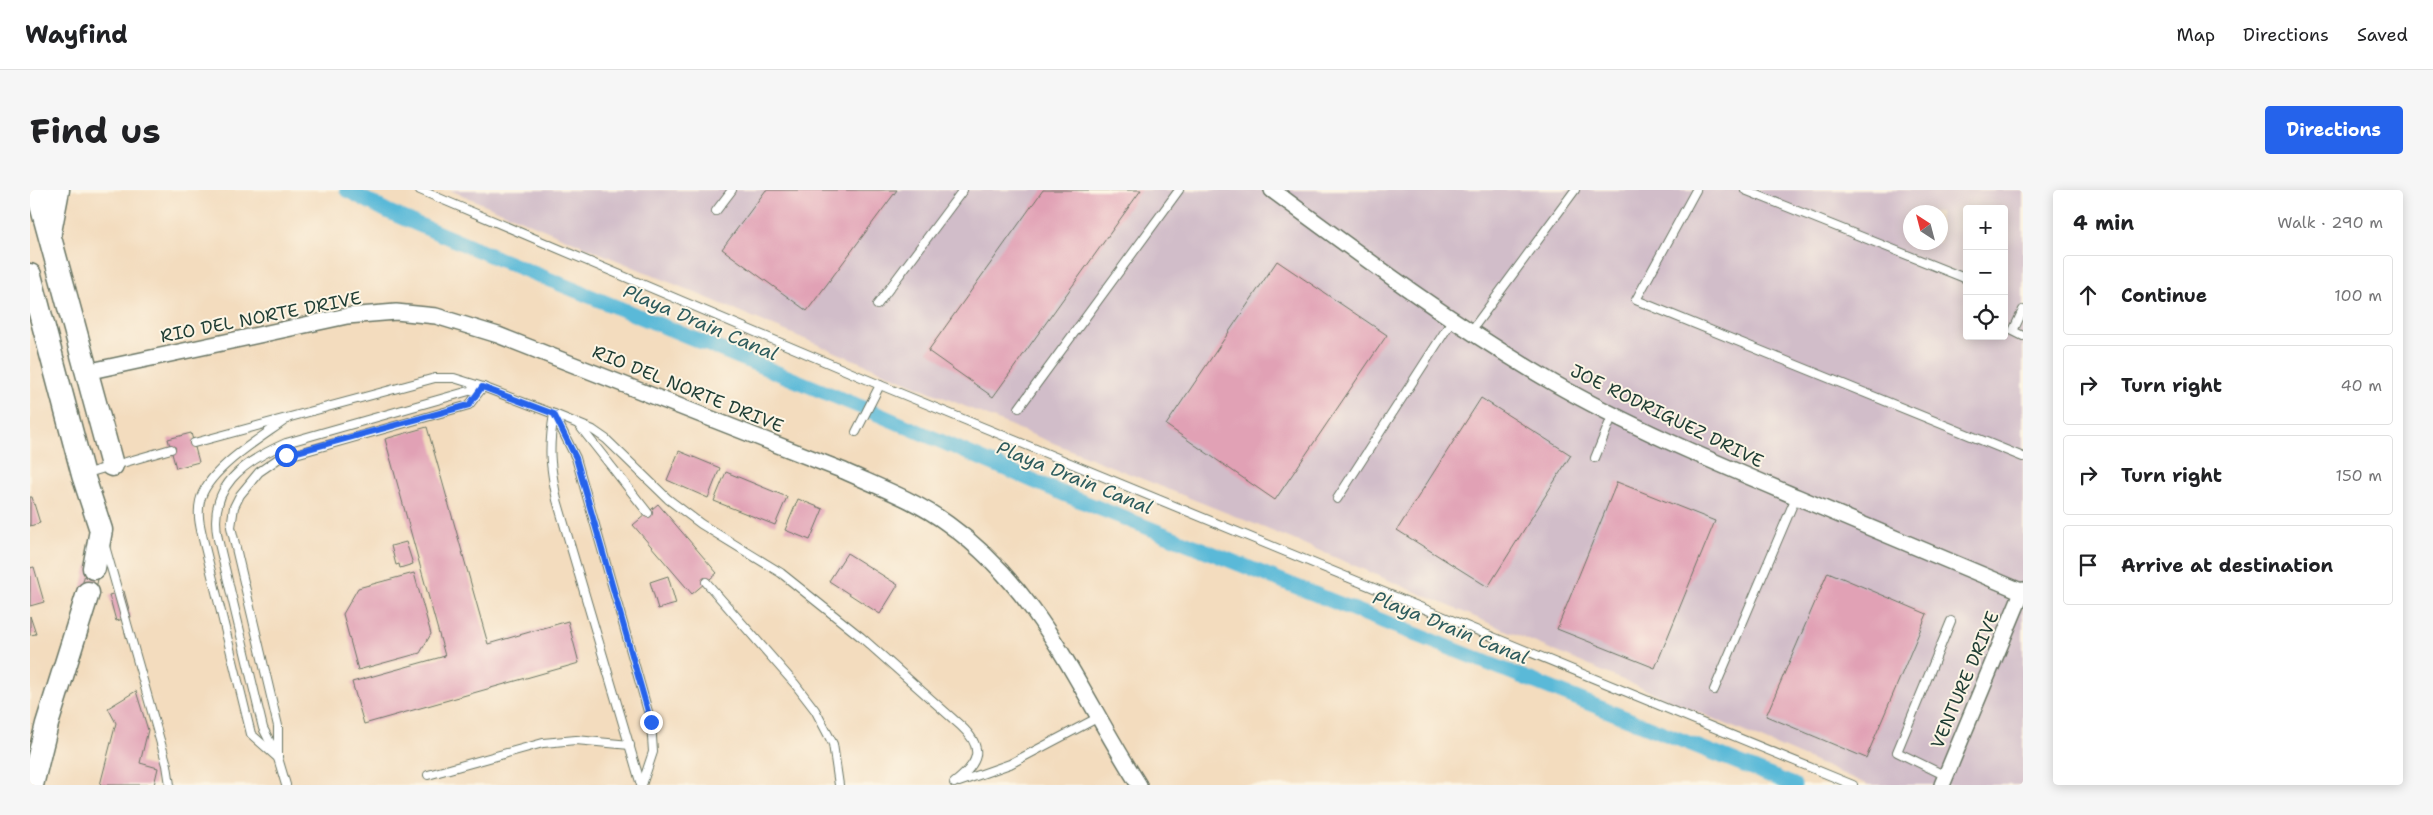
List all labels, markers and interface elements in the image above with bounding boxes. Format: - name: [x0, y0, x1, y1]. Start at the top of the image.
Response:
- text: Wayfind: [25, 19, 128, 51]
- text: Map: [2177, 23, 2215, 47]
- text: Directions: [2243, 23, 2329, 47]
- text: Saved: [2357, 23, 2408, 47]
- button: Directions: [2265, 106, 2403, 154]
- text: Find us: [30, 107, 161, 154]
- north arrow: [1903, 205, 1948, 250]
- map controls: [1963, 205, 2008, 340]
- button: +: [1963, 205, 2008, 250]
- text: 4 min: [2073, 209, 2134, 237]
- text: Walk · 290 m: [2277, 212, 2383, 233]
- button: −: [1963, 250, 2008, 295]
- water label: Playa Drain Canal: [620, 279, 782, 366]
- icon: ahead: [2074, 281, 2102, 309]
- text: Continue: [2121, 283, 2207, 308]
- text: 100 m: [2334, 285, 2382, 306]
- street label: RIO DEL NORTE DRIVE: [158, 286, 364, 348]
- button: locate: [1963, 295, 2008, 340]
- street label: RIO DEL NORTE DRIVE: [589, 340, 787, 438]
- street label: JOE RODRIGUEZ DRIVE: [1566, 359, 1768, 473]
- icon: right: [2074, 371, 2102, 399]
- text: Turn right: [2121, 373, 2222, 398]
- text: 40 m: [2340, 375, 2382, 396]
- water label: Playa Drain Canal: [993, 435, 1156, 520]
- route start: [275, 444, 298, 467]
- icon: right: [2074, 461, 2102, 489]
- text: Turn right: [2121, 463, 2222, 488]
- text: 150 m: [2335, 465, 2382, 486]
- icon: arrive: [2074, 551, 2102, 579]
- text: Arrive at destination: [2121, 553, 2333, 578]
- water label: Playa Drain Canal: [1369, 585, 1532, 670]
- street label: VENTURE DRIVE: [1925, 608, 2005, 752]
- route end: [640, 711, 663, 734]

